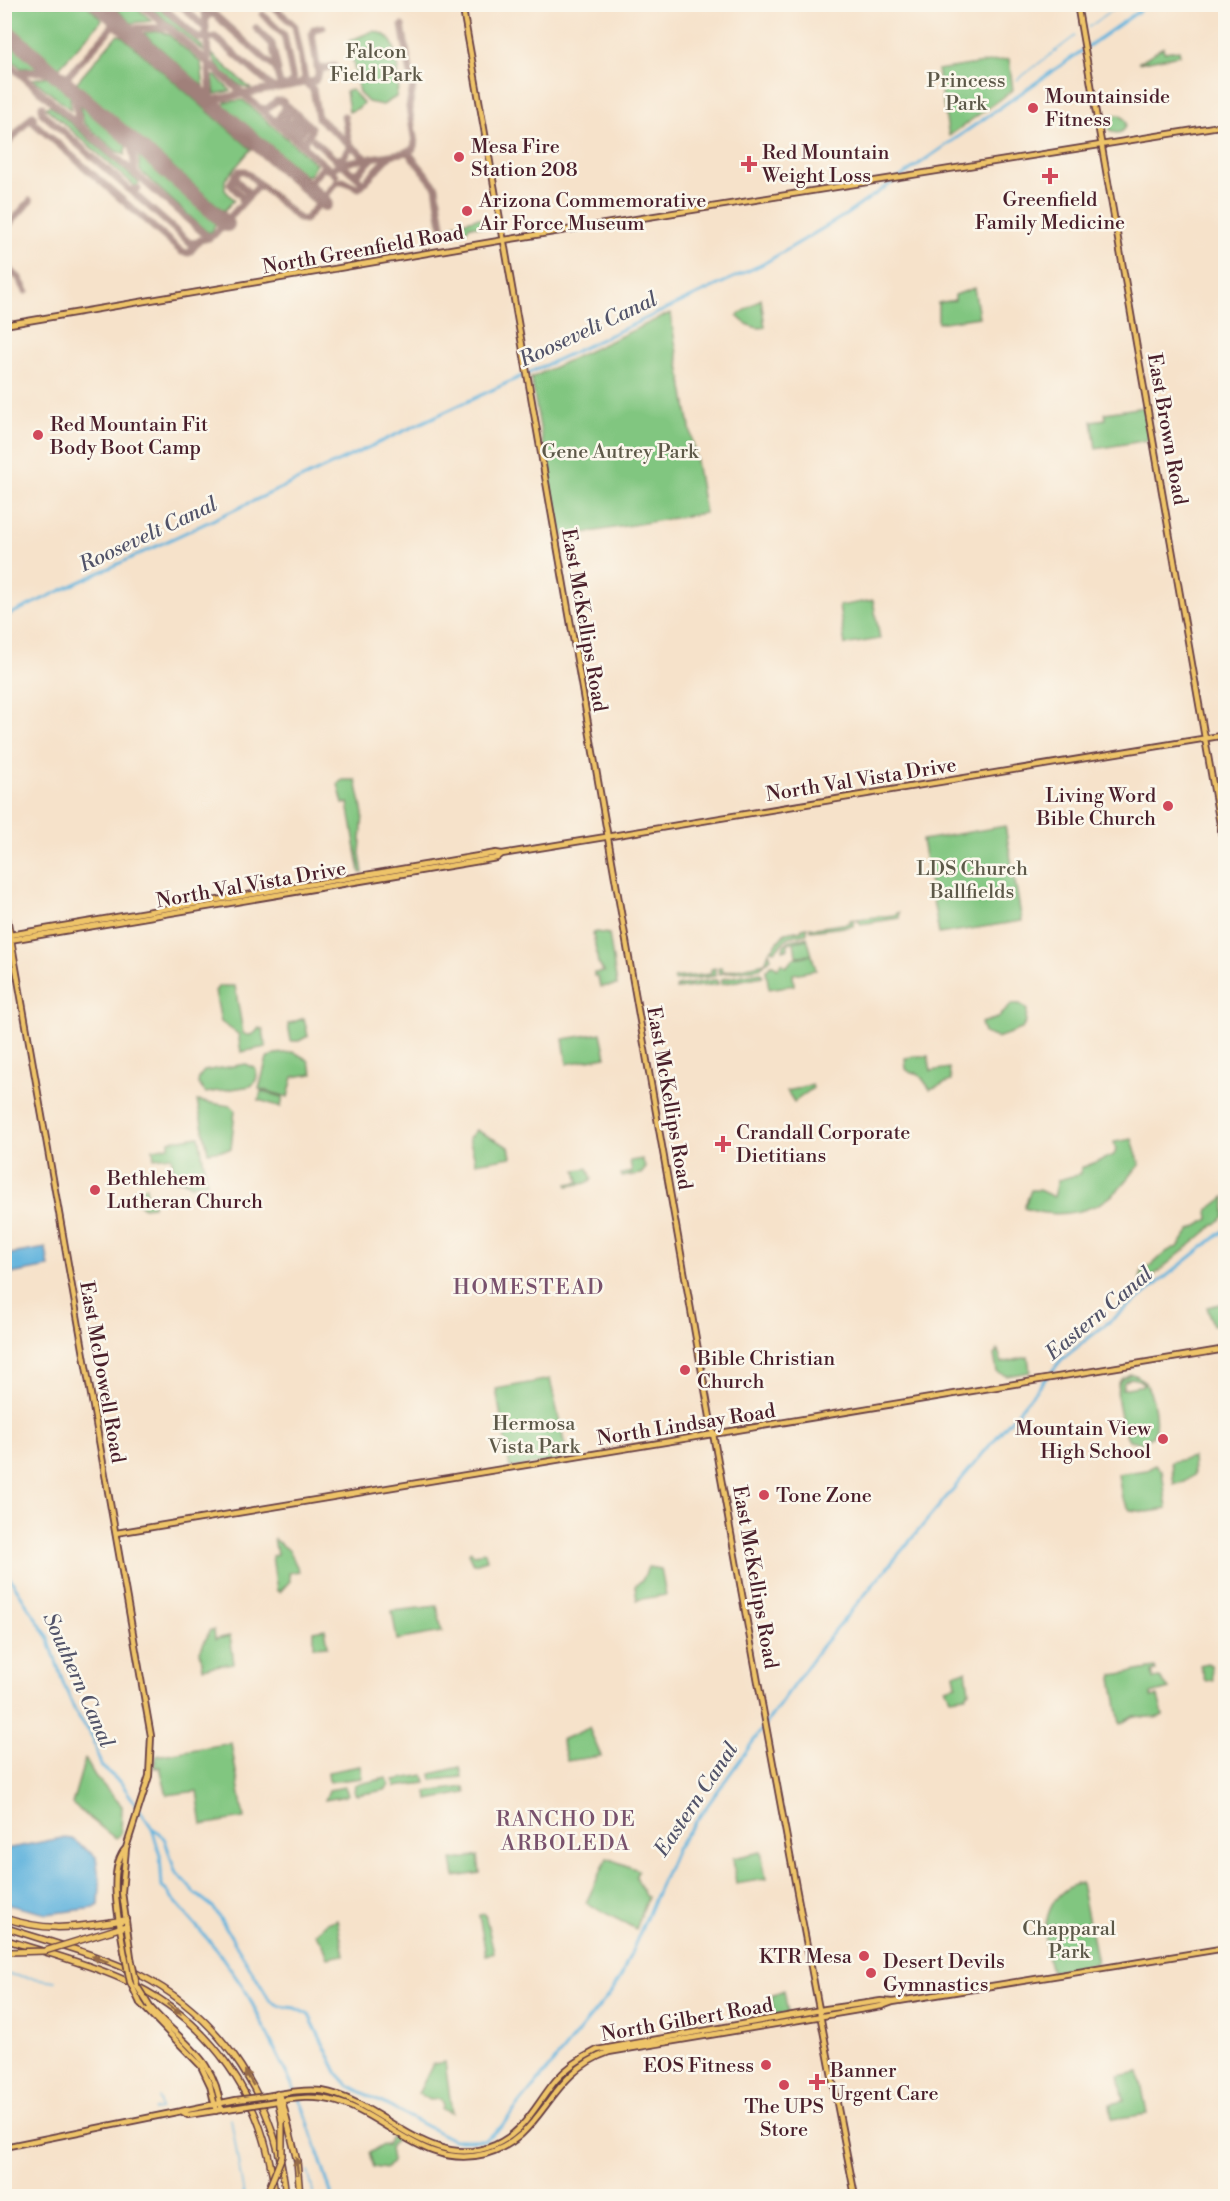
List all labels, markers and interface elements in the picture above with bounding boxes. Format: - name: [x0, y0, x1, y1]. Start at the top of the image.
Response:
- park label: Falcon Field Park: [330, 40, 424, 88]
- park label: Princess Park: [927, 69, 1005, 117]
- place label: Mountainside Fitness: [1045, 85, 1170, 133]
- marker: Mountainside Fitness: [1026, 101, 1040, 115]
- place label: Mesa Fire Station 208: [471, 135, 578, 183]
- place label: Red Mountain Weight Loss: [761, 141, 890, 189]
- marker: Mesa Fire Station 208: [452, 150, 466, 164]
- marker: Red Mountain Weight Loss: [740, 155, 758, 173]
- marker: Greenfield Family Medicine: [1041, 167, 1059, 185]
- place label: Greenfield Family Medicine: [975, 188, 1125, 236]
- place label: Arizona Commemorative Air Force Museum: [478, 189, 706, 237]
- marker: Arizona Commemorative Air Force Museum: [460, 204, 474, 218]
- street label: North Greenfield Road: [261, 220, 466, 280]
- water label: Roosevelt Canal: [514, 286, 662, 374]
- street label: East Brown Road: [1141, 351, 1192, 508]
- place label: Red Mountain Fit Body Boot Camp: [49, 413, 208, 461]
- marker: Red Mountain Fit Body Boot Camp: [31, 428, 45, 442]
- park label: Gene Autrey Park: [542, 440, 700, 465]
- water label: Roosevelt Canal: [74, 491, 222, 579]
- street label: East McKellips Road: [555, 527, 612, 714]
- street label: North Val Vista Drive: [764, 753, 958, 808]
- place label: Living Word Bible Church: [1035, 784, 1157, 832]
- marker: Living Word Bible Church: [1161, 799, 1175, 813]
- street label: North Val Vista Drive: [154, 856, 348, 914]
- park label: LDS Church Ballfields: [916, 857, 1028, 905]
- street label: East McKellips Road: [640, 1005, 697, 1192]
- place label: Crandall Corporate Dietitians: [736, 1121, 910, 1169]
- marker: Crandall Corporate Dietitians: [714, 1135, 732, 1153]
- place label: Bethlehem Lutheran Church: [106, 1167, 263, 1215]
- marker: Bethlehem Lutheran Church: [88, 1183, 102, 1197]
- water label: Eastern Canal: [1040, 1261, 1159, 1367]
- district label: HOMESTEAD: [453, 1275, 605, 1301]
- street label: East McDowell Road: [73, 1279, 130, 1466]
- place label: Bible Christian Church: [696, 1347, 835, 1395]
- marker: Bible Christian Church: [678, 1363, 692, 1377]
- street label: North Lindsay Road: [595, 1399, 778, 1452]
- park label: Hermosa Vista Park: [487, 1412, 582, 1460]
- place label: Mountain View High School: [1015, 1417, 1152, 1465]
- marker: Mountain View High School: [1156, 1432, 1170, 1446]
- street label: East McKellips Road: [726, 1484, 783, 1671]
- place label: Tone Zone: [776, 1484, 872, 1509]
- marker: Tone Zone: [757, 1488, 771, 1502]
- water label: Southern Canal: [37, 1609, 120, 1752]
- water label: Eastern Canal: [649, 1738, 745, 1862]
- district label: RANCHO DE ARBOLEDA: [496, 1807, 636, 1857]
- park label: Chapparal Park: [1022, 1917, 1116, 1965]
- place label: KTR Mesa: [759, 1945, 853, 1970]
- marker: KTR Mesa: [857, 1949, 871, 1963]
- place label: Desert Devils Gymnastics: [883, 1950, 1005, 1998]
- one-way arrow: [91, 1954, 109, 1964]
- marker: Desert Devils Gymnastics: [864, 1966, 878, 1980]
- street label: North Gilbert Road: [599, 1993, 776, 2048]
- one-way arrow: [165, 2003, 181, 2015]
- place label: EOS Fitness: [643, 2054, 754, 2079]
- marker: EOS Fitness: [759, 2058, 773, 2072]
- place label: Banner Urgent Care: [829, 2059, 939, 2107]
- one-way arrow: [244, 2069, 254, 2086]
- marker: Banner Urgent Care: [808, 2073, 826, 2091]
- marker: The UPS Store: [777, 2078, 791, 2092]
- place label: The UPS Store: [744, 2095, 824, 2143]
- one-way arrow: [293, 2156, 302, 2175]

